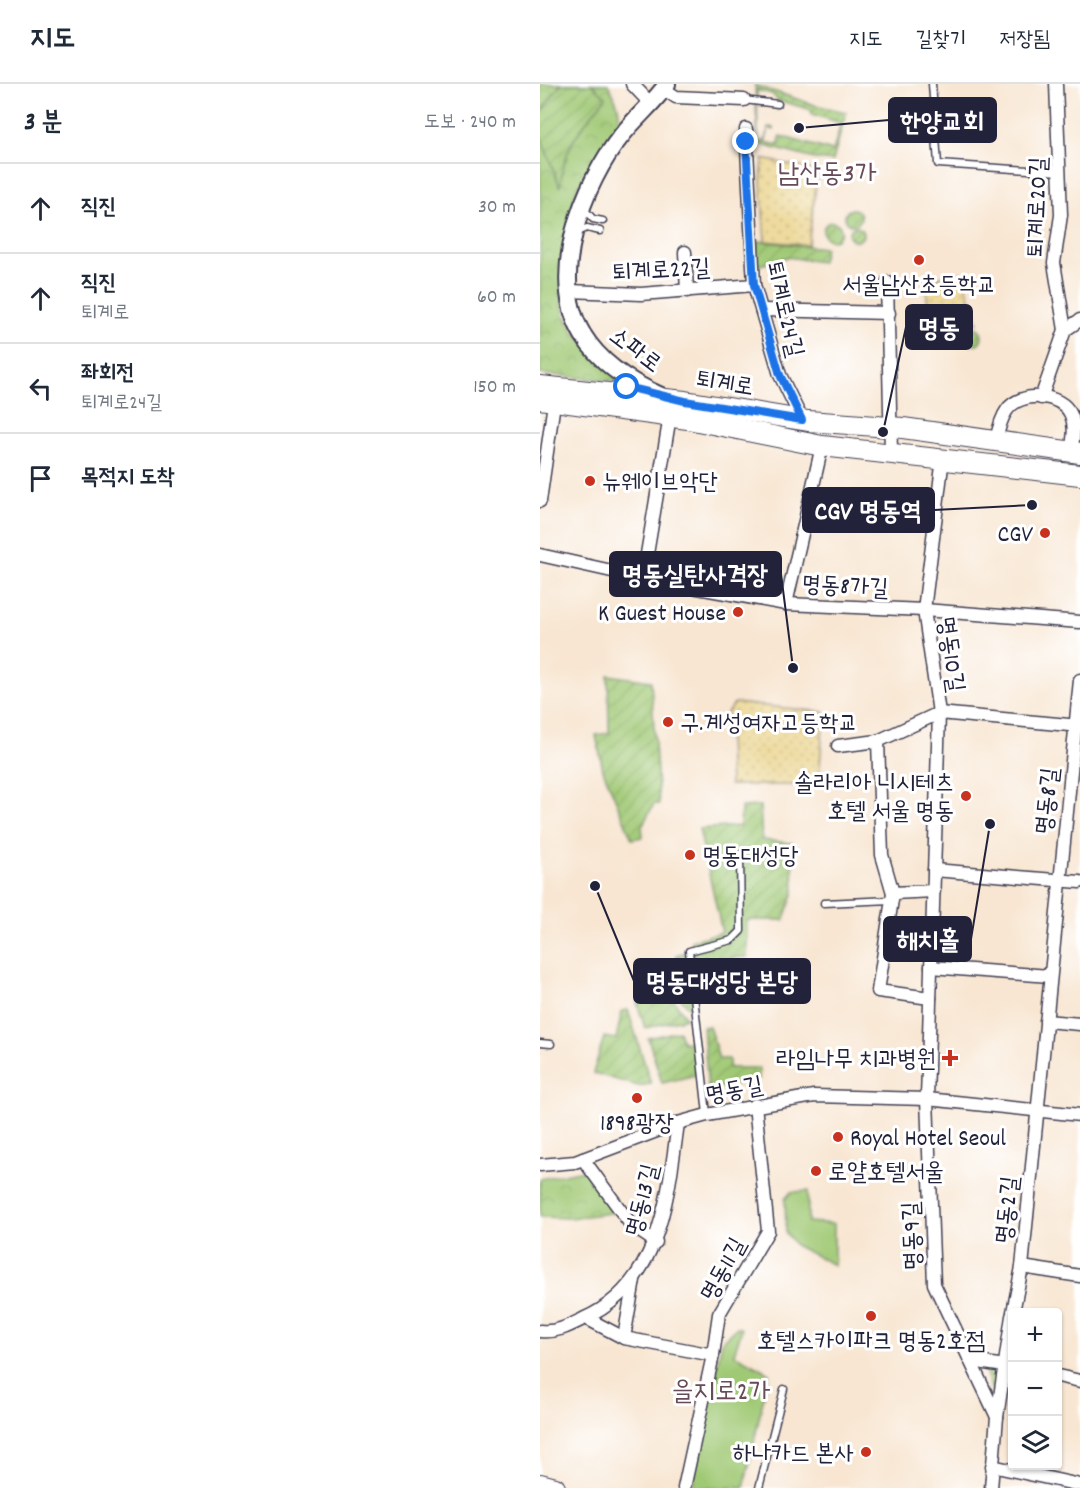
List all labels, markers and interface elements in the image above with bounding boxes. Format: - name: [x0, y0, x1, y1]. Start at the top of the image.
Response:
- text: 지도: [30, 21, 75, 61]
- text: 지도: [849, 26, 883, 56]
- text: 길찾기: [916, 26, 966, 56]
- text: 저장됨: [999, 26, 1050, 56]
- callout: 한양교회: [889, 98, 996, 142]
- text: 3 분: [24, 105, 62, 142]
- text: 한양교회: [899, 106, 984, 143]
- text: 도보 · 240 m: [424, 109, 516, 137]
- route end: [732, 128, 758, 154]
- district label: 남산동3가: [778, 156, 877, 195]
- street label: 퇴계로20길: [1020, 156, 1058, 258]
- icon: ahead: [24, 192, 57, 225]
- text: 직진: [81, 193, 116, 224]
- text: 30 m: [478, 194, 516, 222]
- street label: 퇴계로22길: [611, 252, 711, 292]
- marker: 서울남산초등학교: [912, 253, 926, 267]
- street label: 퇴계로24길: [756, 258, 811, 361]
- text: 직진: [81, 269, 116, 300]
- place label: 서울남산초등학교: [842, 270, 996, 304]
- icon: ahead: [24, 282, 57, 315]
- text: 60 m: [477, 284, 516, 312]
- text: 퇴계로: [81, 300, 129, 328]
- callout: 명동: [906, 305, 972, 349]
- text: 명동: [918, 312, 960, 349]
- street label: 소파로: [601, 320, 668, 382]
- text: 좌회전: [81, 359, 134, 390]
- street label: 퇴계로: [693, 364, 756, 406]
- icon: left: [24, 372, 57, 405]
- route start: [613, 373, 639, 399]
- text: 150 m: [473, 374, 516, 402]
- text: 퇴계로24길: [81, 390, 162, 418]
- icon: arrive: [24, 462, 57, 495]
- text: 목적지 도착: [81, 463, 175, 494]
- place label: 뉴웨이브악단: [602, 467, 718, 501]
- marker: 뉴웨이브악단: [583, 474, 597, 488]
- callout: CGV 명동역: [803, 488, 934, 532]
- text: CGV 명동역: [814, 495, 922, 532]
- place label: CGV: [997, 519, 1033, 553]
- marker: CGV: [1038, 526, 1052, 540]
- callout: 명동실탄사격장: [610, 552, 781, 596]
- text: 명동실탄사격장: [622, 559, 768, 596]
- street label: 명동8가길: [801, 569, 889, 607]
- place label: K Guest House: [598, 598, 726, 632]
- marker: K Guest House: [731, 605, 745, 619]
- street label: 명동10길: [927, 614, 971, 695]
- place label: 구.계성여자고등학교: [680, 708, 858, 742]
- marker: 구.계성여자고등학교: [661, 715, 675, 729]
- street label: 명동8길: [1029, 766, 1069, 837]
- place label: 솔라리아 니시테츠 호텔 서울 명동: [794, 768, 954, 830]
- marker: 솔라리아 니시테츠 호텔 서울 명동: [959, 789, 973, 803]
- place label: 명동대성당: [702, 841, 799, 875]
- marker: 명동대성당: [683, 848, 697, 862]
- callout: 해치홀: [884, 917, 971, 961]
- text: 해치홀: [897, 924, 959, 961]
- callout: 명동대성당 본당: [634, 959, 810, 1003]
- text: 명동대성당 본당: [646, 966, 798, 1003]
- place label: 라임나무 치과병원: [776, 1044, 936, 1078]
- marker: 라임나무 치과병원: [941, 1049, 959, 1067]
- street label: 명동길: [703, 1070, 766, 1114]
- marker: 1898광장: [630, 1091, 644, 1105]
- place label: 1898광장: [600, 1108, 674, 1142]
- place label: Royal Hotel Seoul: [850, 1123, 1006, 1157]
- marker: Royal Hotel Seoul: [831, 1130, 845, 1144]
- place label: 로얄호텔서울: [828, 1157, 944, 1191]
- street label: 명동13길: [618, 1161, 669, 1241]
- marker: 로얄호텔서울: [809, 1164, 823, 1178]
- street label: 명동2길: [988, 1175, 1029, 1246]
- street label: 명동9길: [896, 1201, 932, 1271]
- street label: 명동11길: [693, 1232, 756, 1309]
- map controls: [1008, 1308, 1062, 1470]
- button: +: [1008, 1308, 1062, 1362]
- marker: 호텔스카이파크 명동2호점: [864, 1309, 878, 1323]
- place label: 호텔스카이파크 명동2호점: [757, 1326, 985, 1360]
- button: −: [1008, 1362, 1062, 1416]
- district label: 을지로2가: [672, 1374, 771, 1413]
- button: layers: [1008, 1416, 1062, 1470]
- place label: 하나카드 본사: [733, 1438, 854, 1472]
- marker: 하나카드 본사: [859, 1445, 873, 1459]

